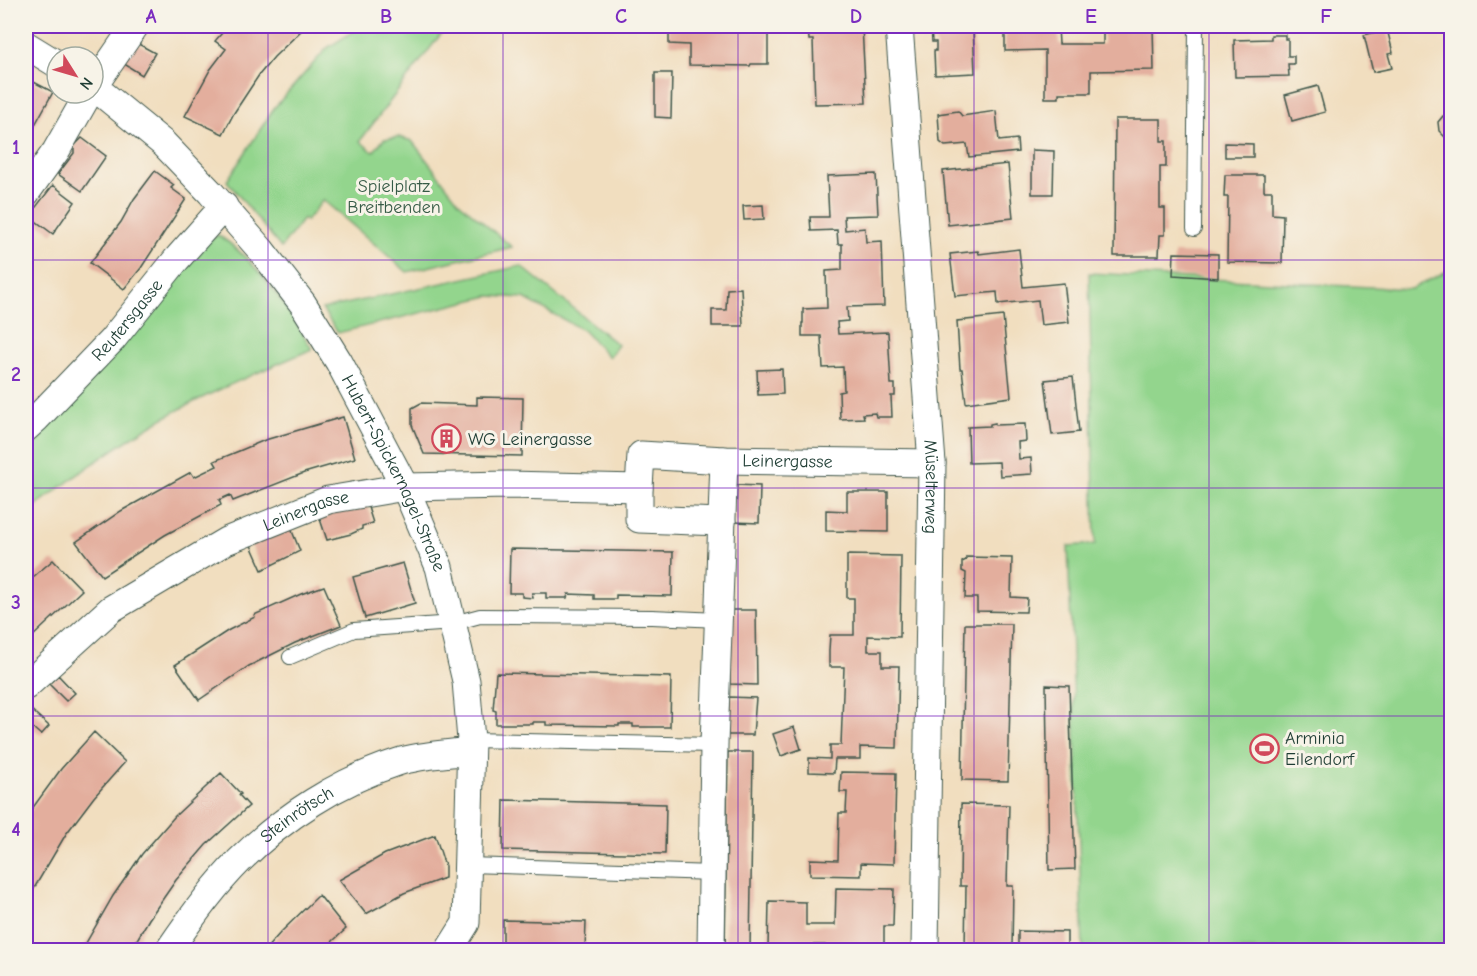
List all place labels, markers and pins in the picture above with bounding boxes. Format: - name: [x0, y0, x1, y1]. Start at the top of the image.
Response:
- building icon: WG Leinergasse: [431, 423, 463, 455]
- place label: WG Leinergasse: [468, 429, 592, 450]
- place label: Arminia Eilendorf: [1285, 728, 1355, 770]
- sports icon: Arminia Eilendorf: [1248, 732, 1280, 764]

